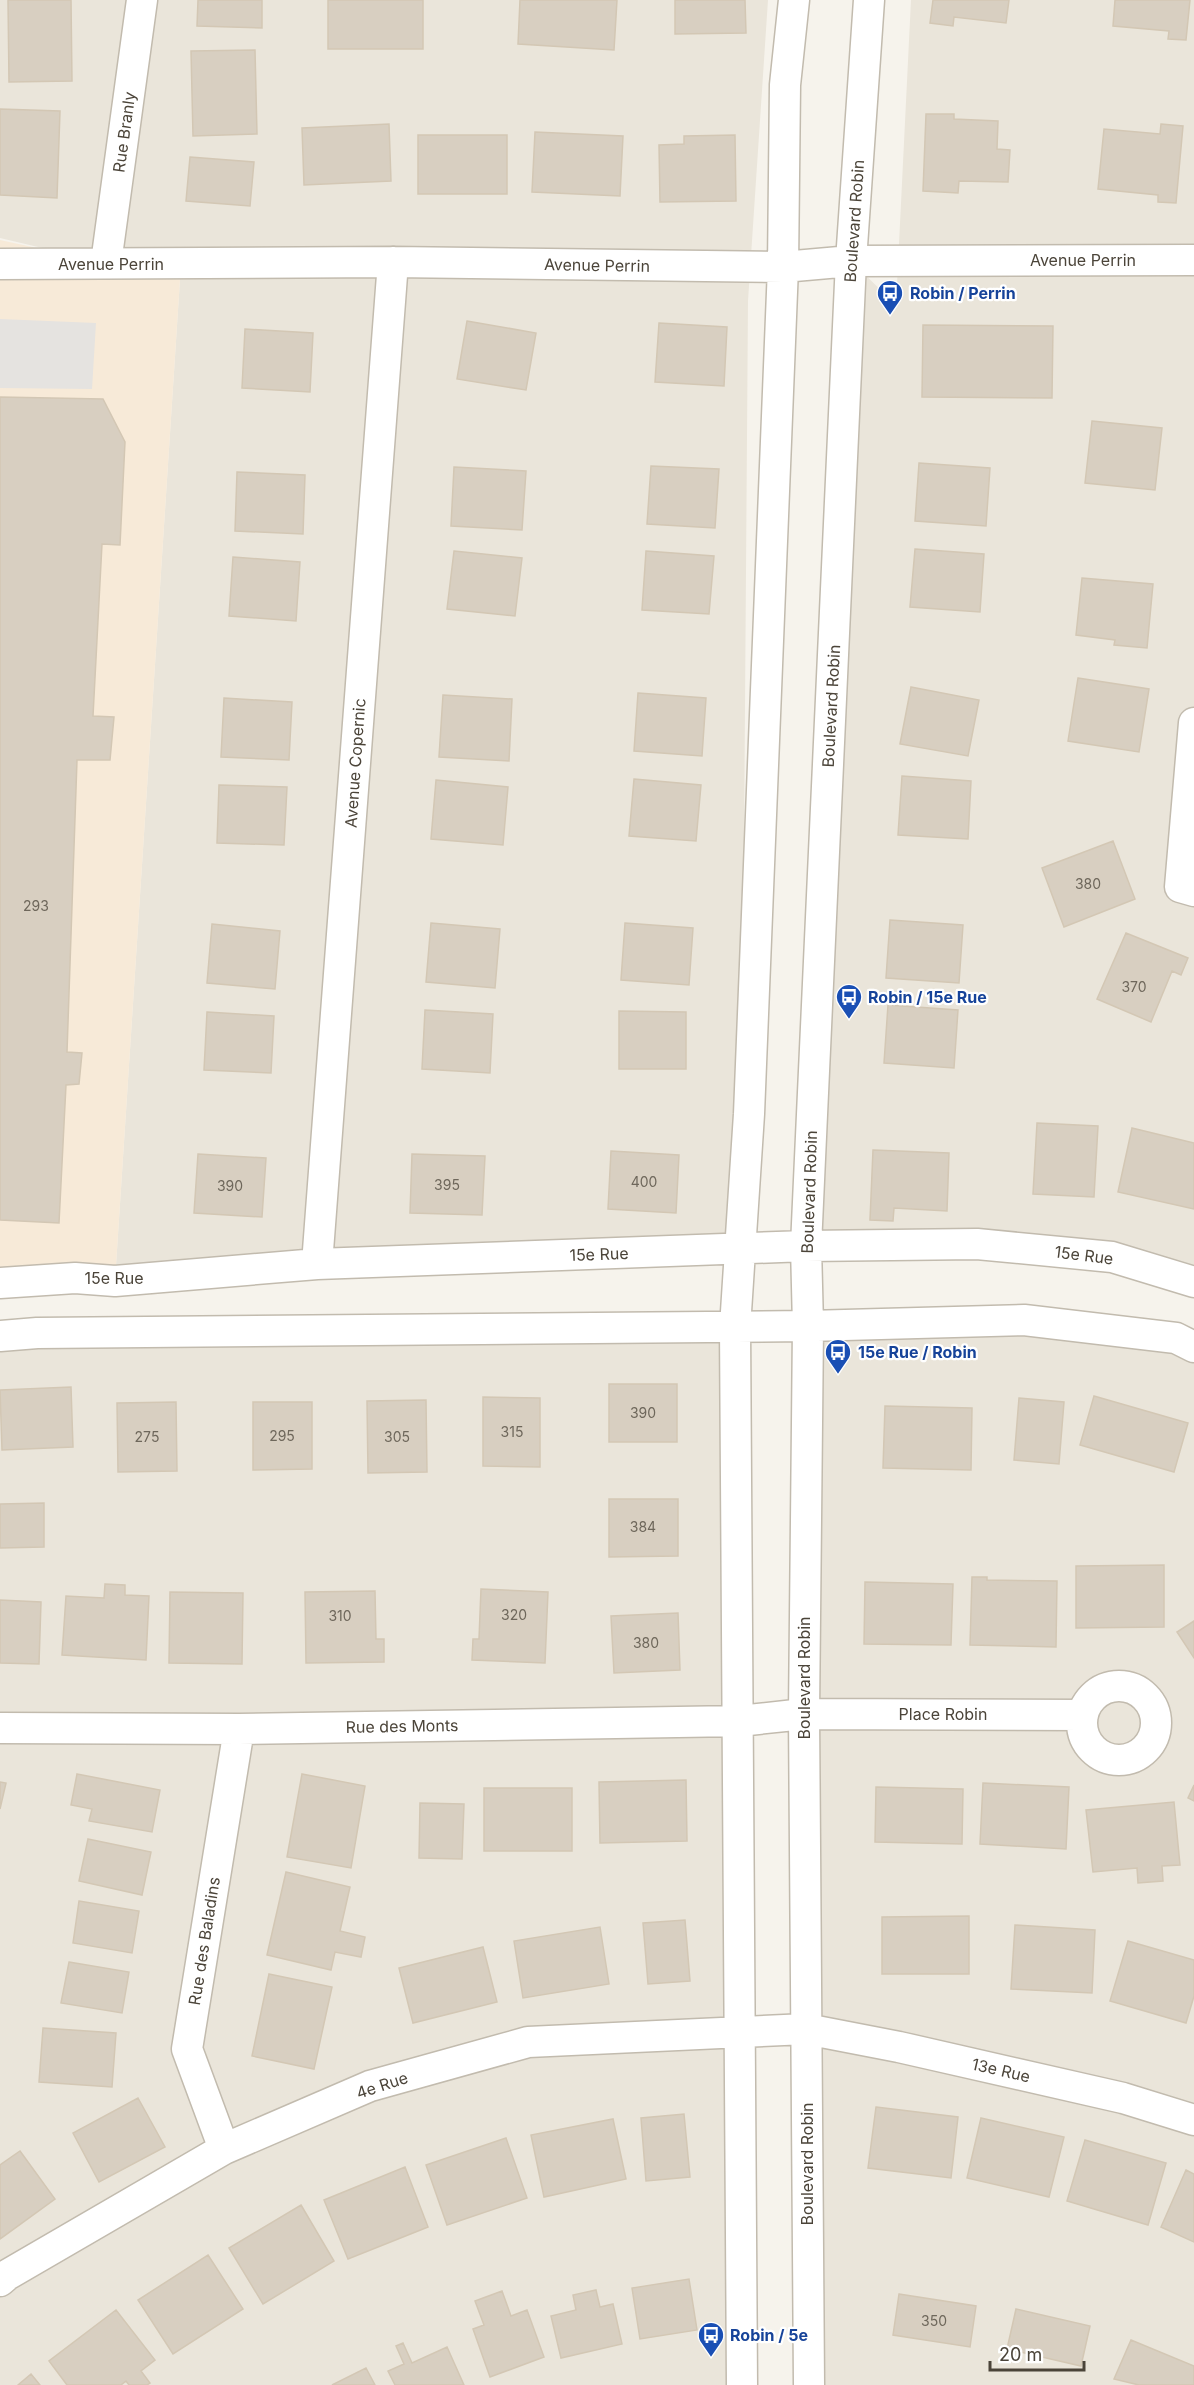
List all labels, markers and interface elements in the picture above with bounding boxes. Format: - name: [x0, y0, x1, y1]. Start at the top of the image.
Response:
- street label: Rue Branly: [108, 90, 140, 174]
- street label: Boulevard Robin: [840, 159, 868, 283]
- street label: Avenue Perrin: [1030, 250, 1136, 270]
- street label: Avenue Perrin: [58, 254, 164, 274]
- street label: Avenue Perrin: [544, 254, 650, 276]
- bus stop icon: Robin / Perrin: [875, 278, 905, 316]
- place label: Robin / Perrin: [910, 283, 1016, 303]
- street label: Boulevard Robin: [818, 644, 844, 768]
- street label: Avenue Copernic: [340, 698, 370, 828]
- house number: 380: [1075, 875, 1101, 892]
- house number: 293: [23, 897, 49, 914]
- house number: 370: [1121, 978, 1147, 995]
- bus stop icon: Robin / 15e Rue: [834, 982, 864, 1020]
- place label: Robin / 15e Rue: [868, 987, 987, 1007]
- street label: Boulevard Robin: [797, 1130, 821, 1254]
- house number: 400: [631, 1173, 657, 1190]
- house number: 395: [434, 1176, 460, 1193]
- house number: 390: [217, 1177, 243, 1194]
- street label: 15e Rue: [1053, 1241, 1115, 1269]
- street label: 15e Rue: [569, 1243, 629, 1265]
- street label: 15e Rue: [84, 1268, 144, 1288]
- bus stop icon: 15e Rue / Robin: [823, 1337, 853, 1375]
- place label: 15e Rue / Robin: [858, 1342, 977, 1362]
- house number: 390: [630, 1404, 656, 1421]
- house number: 315: [501, 1423, 523, 1440]
- house number: 295: [269, 1427, 295, 1444]
- house number: 275: [135, 1428, 159, 1445]
- house number: 305: [384, 1428, 410, 1445]
- house number: 384: [630, 1518, 656, 1535]
- house number: 320: [501, 1606, 527, 1623]
- house number: 310: [328, 1607, 352, 1624]
- street label: Boulevard Robin: [794, 1616, 814, 1740]
- house number: 380: [633, 1634, 659, 1651]
- street label: Place Robin: [899, 1704, 987, 1724]
- street label: Rue des Monts: [345, 1715, 459, 1737]
- street label: Rue des Baladins: [184, 1875, 224, 2007]
- street label: 13e Rue: [970, 2054, 1032, 2086]
- street label: 4e Rue: [354, 2067, 410, 2103]
- street label: Boulevard Robin: [797, 2102, 817, 2226]
- house number: 350: [921, 2312, 947, 2329]
- bus stop icon: Robin / 5e: [696, 2320, 726, 2358]
- place label: Robin / 5e: [730, 2325, 808, 2345]
- scale bar: [990, 2334, 1084, 2372]
- text: 20 m: [999, 2344, 1042, 2365]

